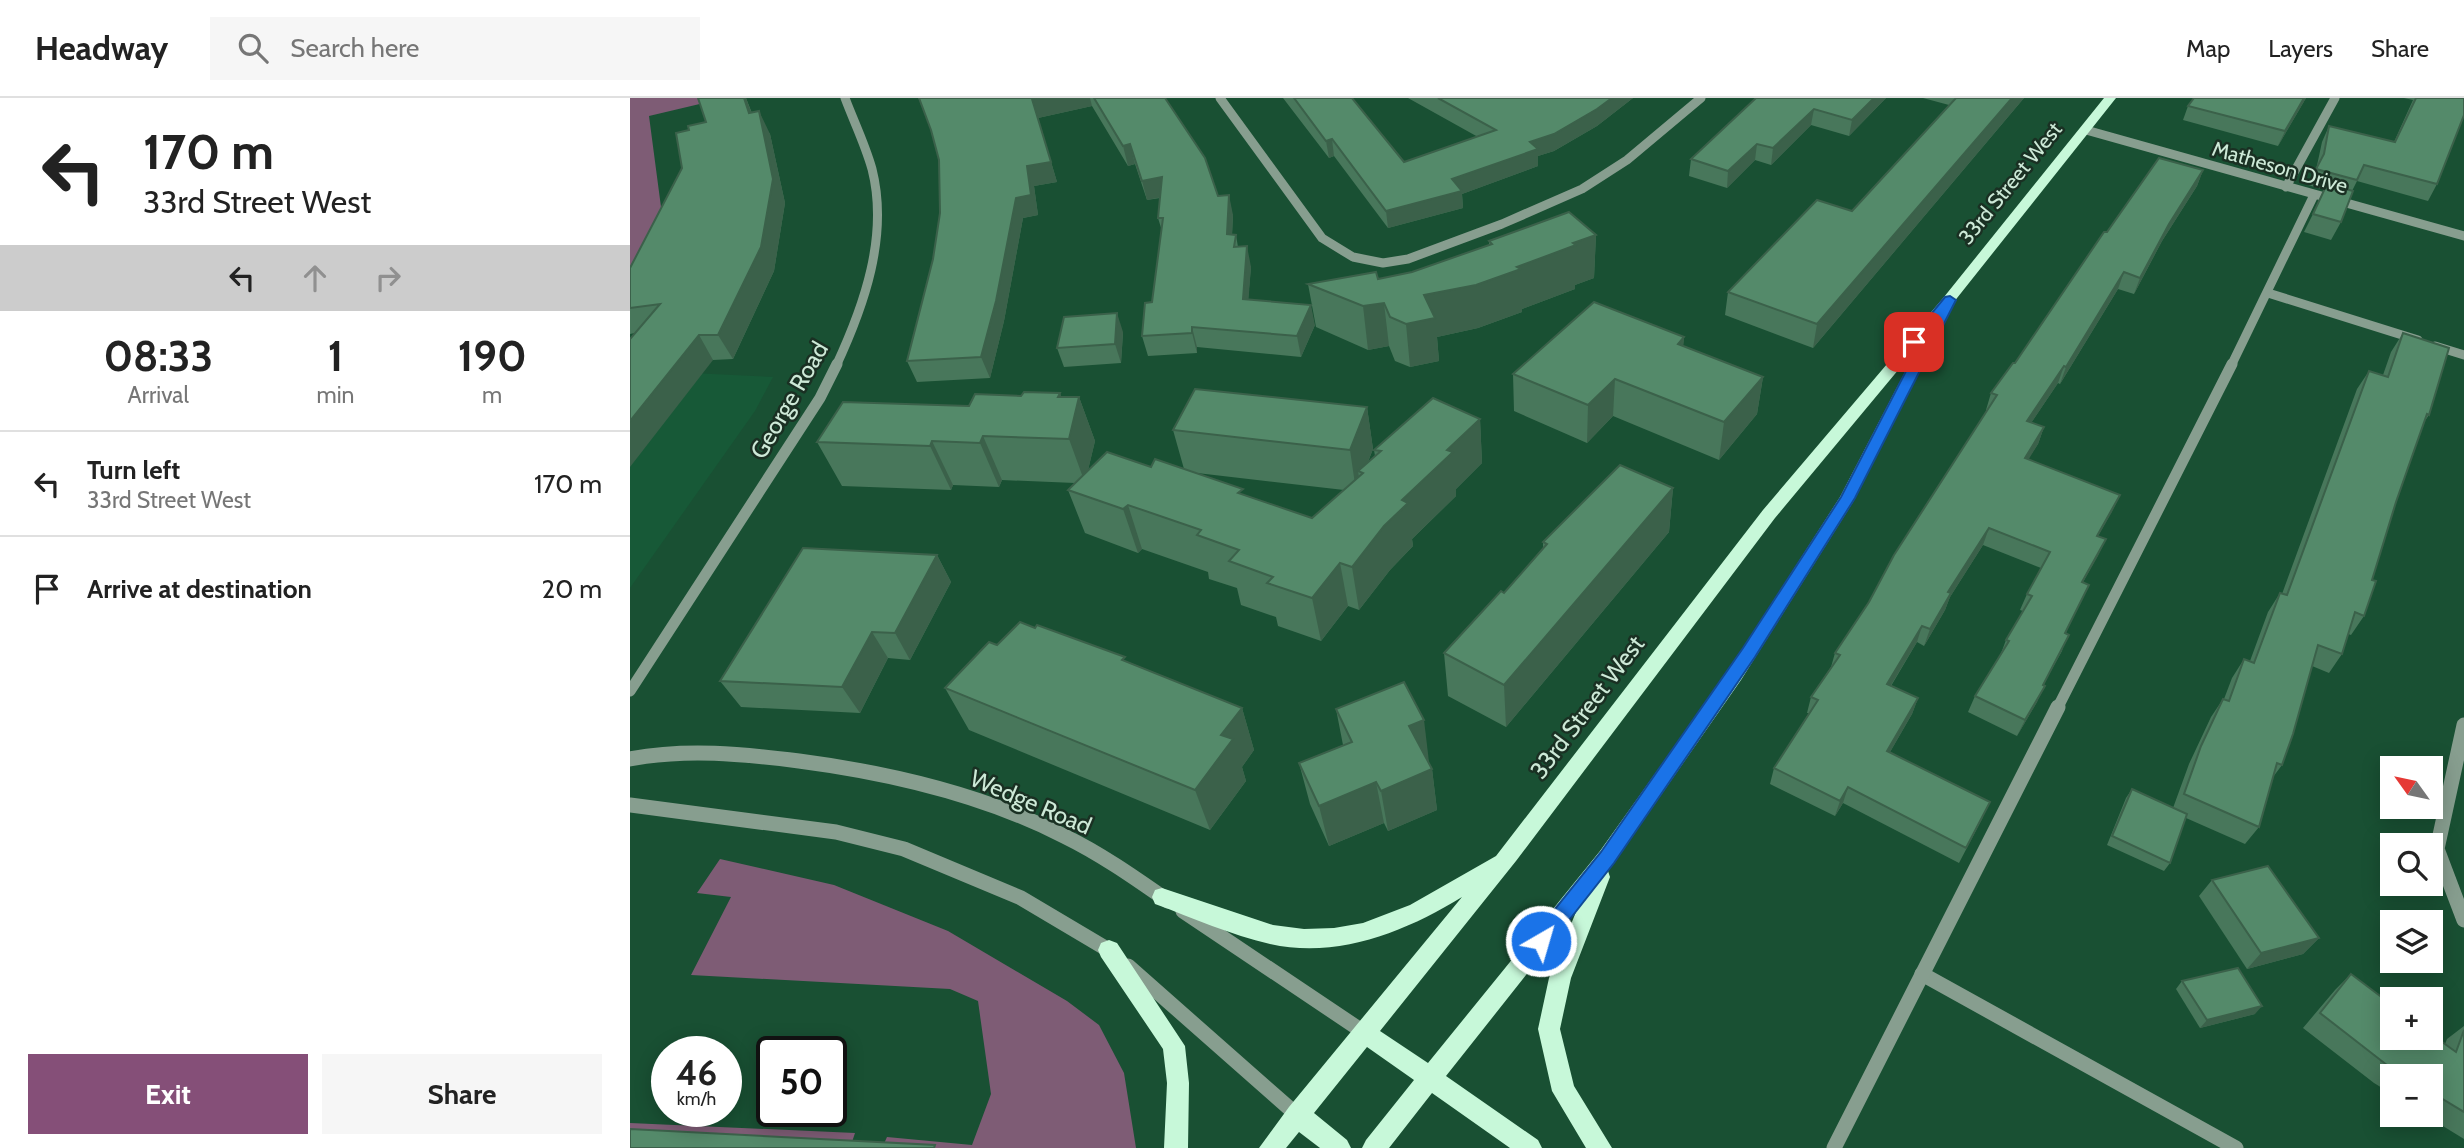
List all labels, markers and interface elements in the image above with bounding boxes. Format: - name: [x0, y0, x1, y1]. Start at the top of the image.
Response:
- search box: [210, 17, 700, 80]
- text: Headway: [35, 28, 168, 68]
- icon: search: [234, 29, 272, 67]
- text: Search here: [290, 32, 419, 64]
- text: Map: [2186, 34, 2230, 63]
- text: Layers: [2268, 34, 2333, 63]
- text: Share: [2371, 34, 2429, 63]
- street label: 33rd Street West: [1953, 117, 2067, 249]
- text: 170 m: [143, 122, 274, 181]
- icon: left: [28, 126, 119, 217]
- street label: Matheson Drive: [2209, 136, 2351, 198]
- text: 33rd Street West: [143, 182, 371, 221]
- icon: left: [223, 259, 261, 297]
- icon: ahead: [296, 259, 334, 297]
- icon: right: [369, 259, 407, 297]
- pin: [1884, 312, 1944, 372]
- icon: arrive: [1895, 323, 1933, 361]
- text: 08:33: [103, 330, 213, 382]
- text: 1: [328, 330, 343, 382]
- text: 190: [458, 330, 527, 382]
- street label: George Road: [744, 336, 834, 464]
- text: Arrival: [128, 381, 189, 409]
- text: min: [316, 381, 354, 409]
- text: m: [482, 381, 502, 409]
- text: Turn left: [87, 454, 180, 486]
- icon: left: [28, 465, 66, 503]
- text: 170 m: [534, 468, 602, 500]
- text: 33rd Street West: [87, 486, 251, 514]
- icon: arrive: [28, 570, 66, 608]
- text: Arrive at destination: [87, 573, 312, 605]
- text: 20 m: [542, 573, 602, 605]
- street label: 33rd Street West: [1524, 630, 1650, 784]
- north arrow: [2380, 756, 2443, 819]
- map controls: [2380, 756, 2443, 1127]
- street label: Wedge Road: [966, 763, 1096, 841]
- button: search: [2380, 833, 2443, 896]
- position arrow: [1504, 904, 1578, 978]
- button: layers: [2380, 910, 2443, 973]
- button: +: [2380, 987, 2443, 1050]
- speed limit sign: 50: [756, 1036, 847, 1127]
- text: 46: [676, 1051, 717, 1094]
- button: Exit: [28, 1054, 308, 1134]
- button: Share: [322, 1054, 602, 1134]
- button: −: [2380, 1064, 2443, 1127]
- text: km/h: [677, 1088, 716, 1110]

